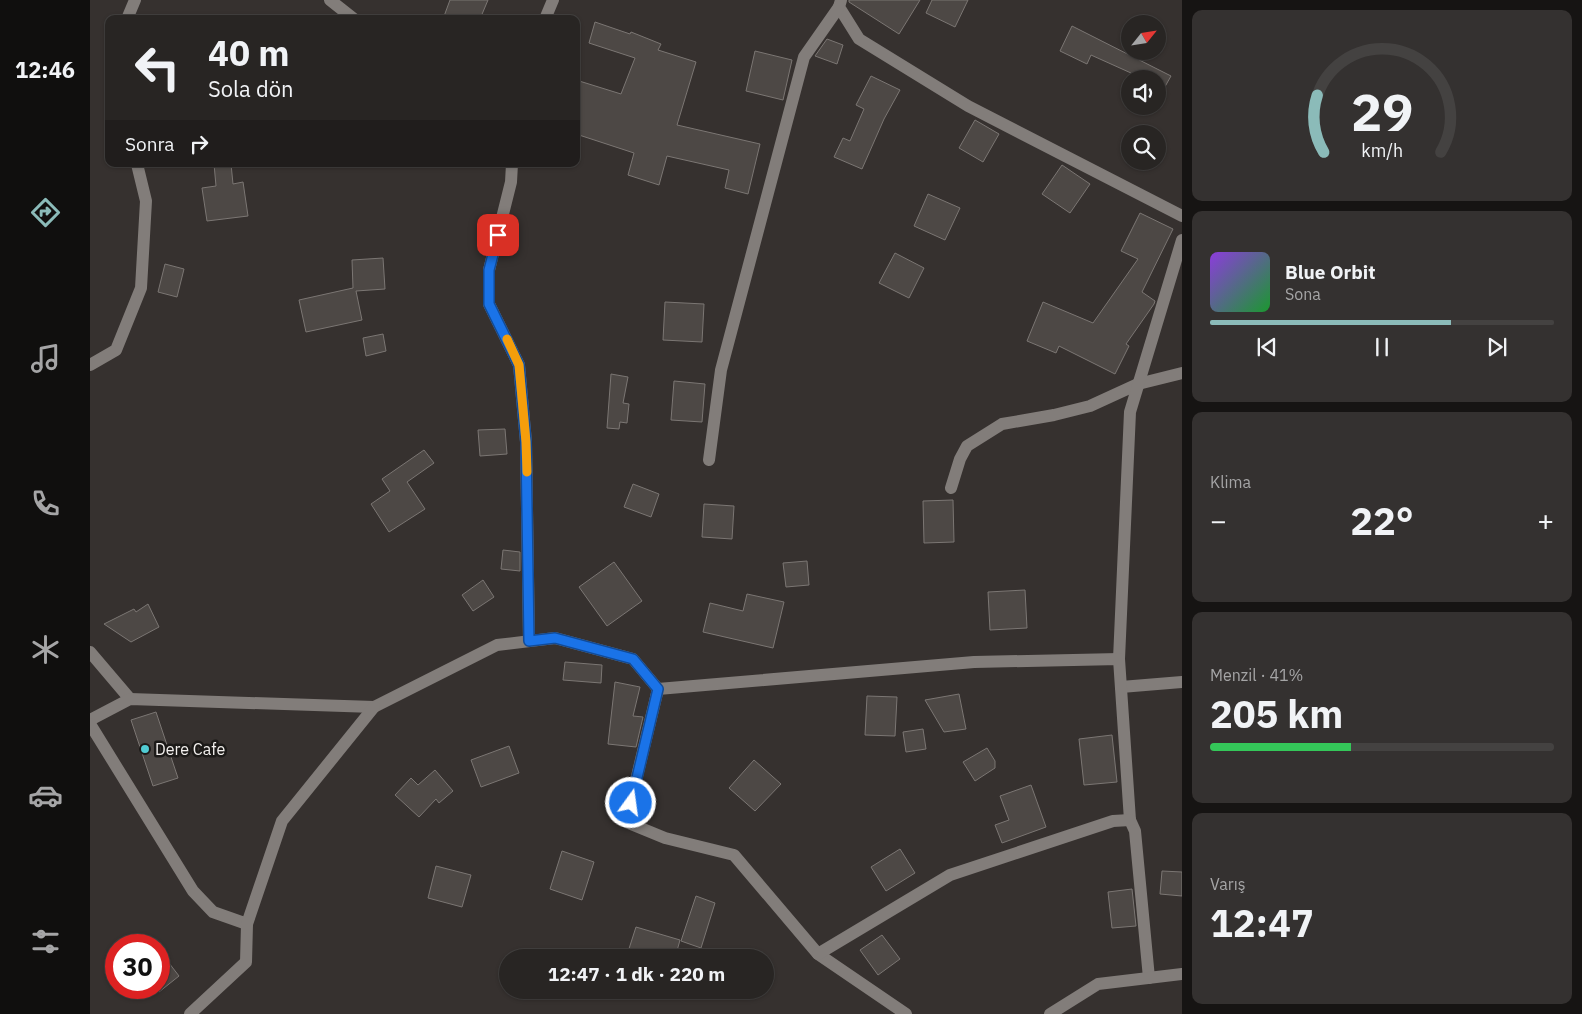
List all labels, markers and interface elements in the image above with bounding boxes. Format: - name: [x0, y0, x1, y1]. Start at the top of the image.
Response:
- north arrow: [1121, 15, 1166, 60]
- map controls: [1121, 15, 1166, 170]
- text: 40 m: [208, 30, 290, 76]
- icon: left: [125, 35, 190, 100]
- text: 12:46: [15, 55, 75, 84]
- button: sound: [1121, 70, 1166, 115]
- text: Sola dön: [208, 74, 294, 103]
- text: 29: [1351, 78, 1413, 145]
- button: search: [1121, 125, 1166, 170]
- icon: right: [185, 130, 213, 158]
- text: Sonra: [125, 132, 175, 156]
- text: km/h: [1361, 139, 1403, 162]
- icon: directions: [28, 195, 63, 230]
- pin: [477, 214, 519, 256]
- icon: arrive: [484, 221, 512, 249]
- text: Blue Orbit: [1285, 260, 1375, 284]
- text: Sona: [1285, 284, 1321, 304]
- icon: previous: [1253, 333, 1281, 361]
- icon: pause: [1368, 333, 1396, 361]
- icon: next: [1483, 333, 1511, 361]
- icon: music: [28, 341, 63, 376]
- text: Klima: [1210, 472, 1251, 492]
- icon: phone: [28, 486, 63, 521]
- text: 22°: [1350, 496, 1414, 545]
- text: −: [1210, 502, 1227, 539]
- text: +: [1537, 502, 1554, 539]
- icon: climate: [28, 632, 63, 667]
- text: Menzil · 41%: [1210, 665, 1303, 685]
- text: 205 km: [1210, 689, 1343, 738]
- place label: Dere Cafe: [155, 739, 225, 759]
- marker: Dere Cafe: [139, 743, 151, 755]
- position arrow: [604, 776, 656, 828]
- icon: car: [28, 778, 63, 813]
- text: Varış: [1210, 874, 1245, 894]
- text: 12:47: [1210, 898, 1314, 947]
- icon: filters: [28, 924, 63, 959]
- speed limit sign: 30: [105, 934, 170, 999]
- text: 12:47 · 1 dk · 220 m: [548, 962, 725, 986]

